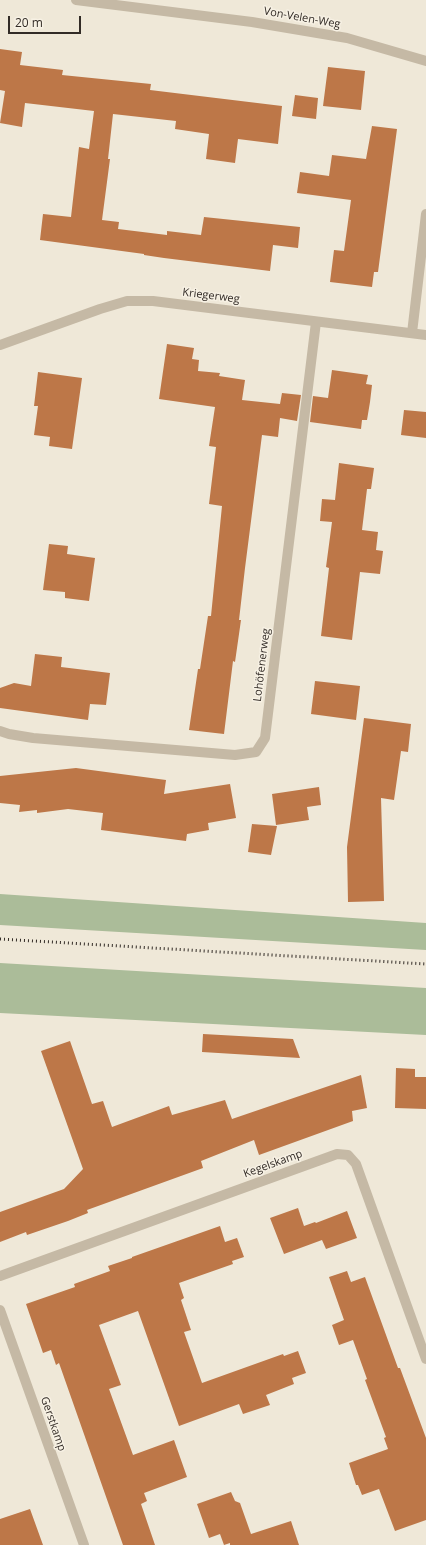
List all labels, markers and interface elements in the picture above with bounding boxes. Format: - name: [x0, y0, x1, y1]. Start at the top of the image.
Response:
- street label: Von-Velen-Weg: [263, 5, 341, 31]
- scale bar: [10, 8, 83, 34]
- text: 20 m: [15, 14, 43, 31]
- street label: Kriegerweg: [182, 286, 240, 306]
- street label: Lohöfenerweg: [251, 628, 273, 702]
- street label: Kegelskamp: [242, 1147, 304, 1181]
- street label: Gerstkamp: [38, 1395, 68, 1453]

